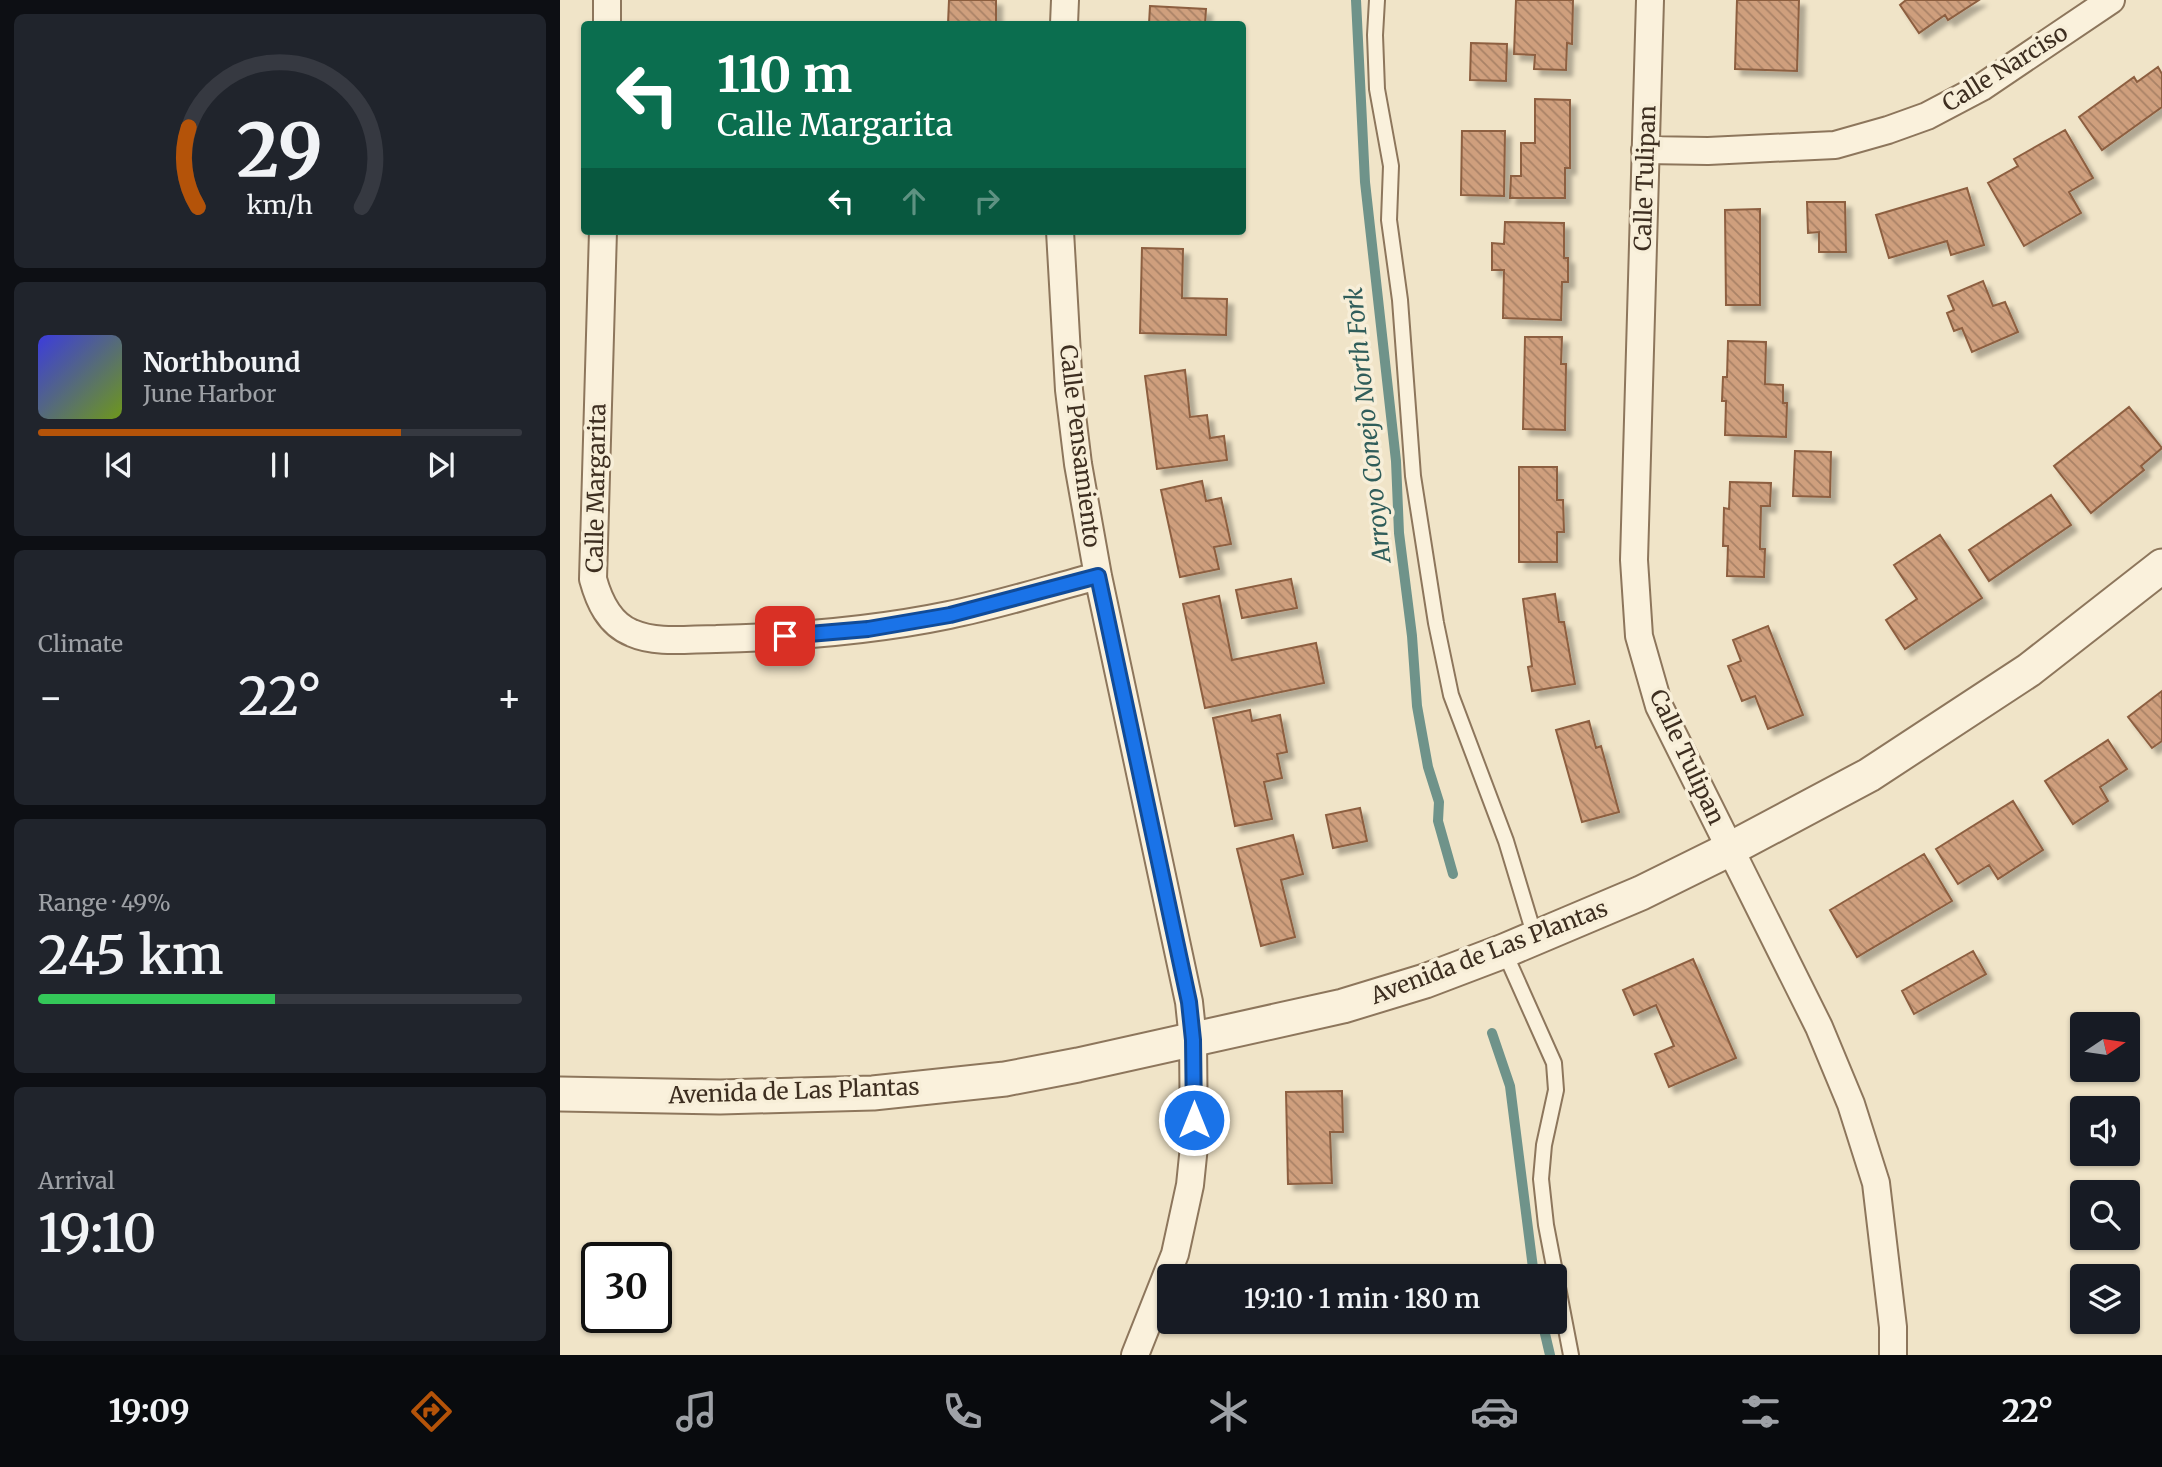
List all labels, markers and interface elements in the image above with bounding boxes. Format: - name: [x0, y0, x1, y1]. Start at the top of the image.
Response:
- street label: Calle Narciso: [1937, 17, 2073, 118]
- text: 110 m: [717, 44, 852, 105]
- icon: left: [602, 49, 693, 140]
- text: 29: [237, 105, 323, 197]
- text: Calle Margarita: [717, 105, 953, 145]
- street label: Calle Tulipan: [1627, 105, 1662, 251]
- icon: left: [822, 182, 860, 220]
- icon: ahead: [895, 182, 933, 220]
- icon: right: [968, 182, 1006, 220]
- text: km/h: [247, 189, 313, 221]
- water label: Arroyo Conejo North Fork: [1338, 286, 1398, 566]
- street label: Calle Pensamiento: [1054, 343, 1107, 549]
- text: Northbound: [143, 346, 301, 379]
- text: June Harbor: [143, 379, 276, 408]
- street label: Calle Margarita: [580, 403, 611, 573]
- icon: previous: [100, 446, 138, 484]
- icon: pause: [261, 446, 299, 484]
- icon: next: [422, 446, 460, 484]
- pin: [755, 606, 815, 666]
- icon: arrive: [766, 617, 804, 655]
- text: Climate: [38, 629, 123, 658]
- text: 22°: [238, 664, 322, 729]
- text: −: [38, 674, 63, 721]
- text: +: [497, 674, 522, 721]
- street label: Calle Tulipan: [1643, 685, 1731, 829]
- text: Range · 49%: [38, 888, 171, 917]
- street label: Avenida de Las Plantas: [1365, 893, 1611, 1010]
- text: 245 km: [38, 923, 224, 988]
- north arrow: [2070, 1012, 2140, 1082]
- map controls: [2070, 1012, 2140, 1334]
- street label: Avenida de Las Plantas: [667, 1072, 920, 1109]
- position arrow: [1157, 1083, 1231, 1157]
- button: sound: [2070, 1096, 2140, 1166]
- text: Arrival: [38, 1166, 115, 1195]
- button: search: [2070, 1180, 2140, 1250]
- text: 19:10: [38, 1201, 156, 1266]
- speed limit sign: 30: [581, 1242, 672, 1333]
- button: layers: [2070, 1264, 2140, 1334]
- text: 19:10 · 1 min · 180 m: [1244, 1282, 1480, 1315]
- icon: directions: [407, 1387, 456, 1436]
- icon: music: [672, 1387, 721, 1436]
- icon: phone: [938, 1387, 987, 1436]
- icon: climate: [1204, 1387, 1253, 1436]
- icon: car: [1470, 1387, 1519, 1436]
- icon: filters: [1736, 1387, 1785, 1436]
- text: 19:09: [108, 1391, 190, 1431]
- text: 22°: [2002, 1391, 2054, 1431]

